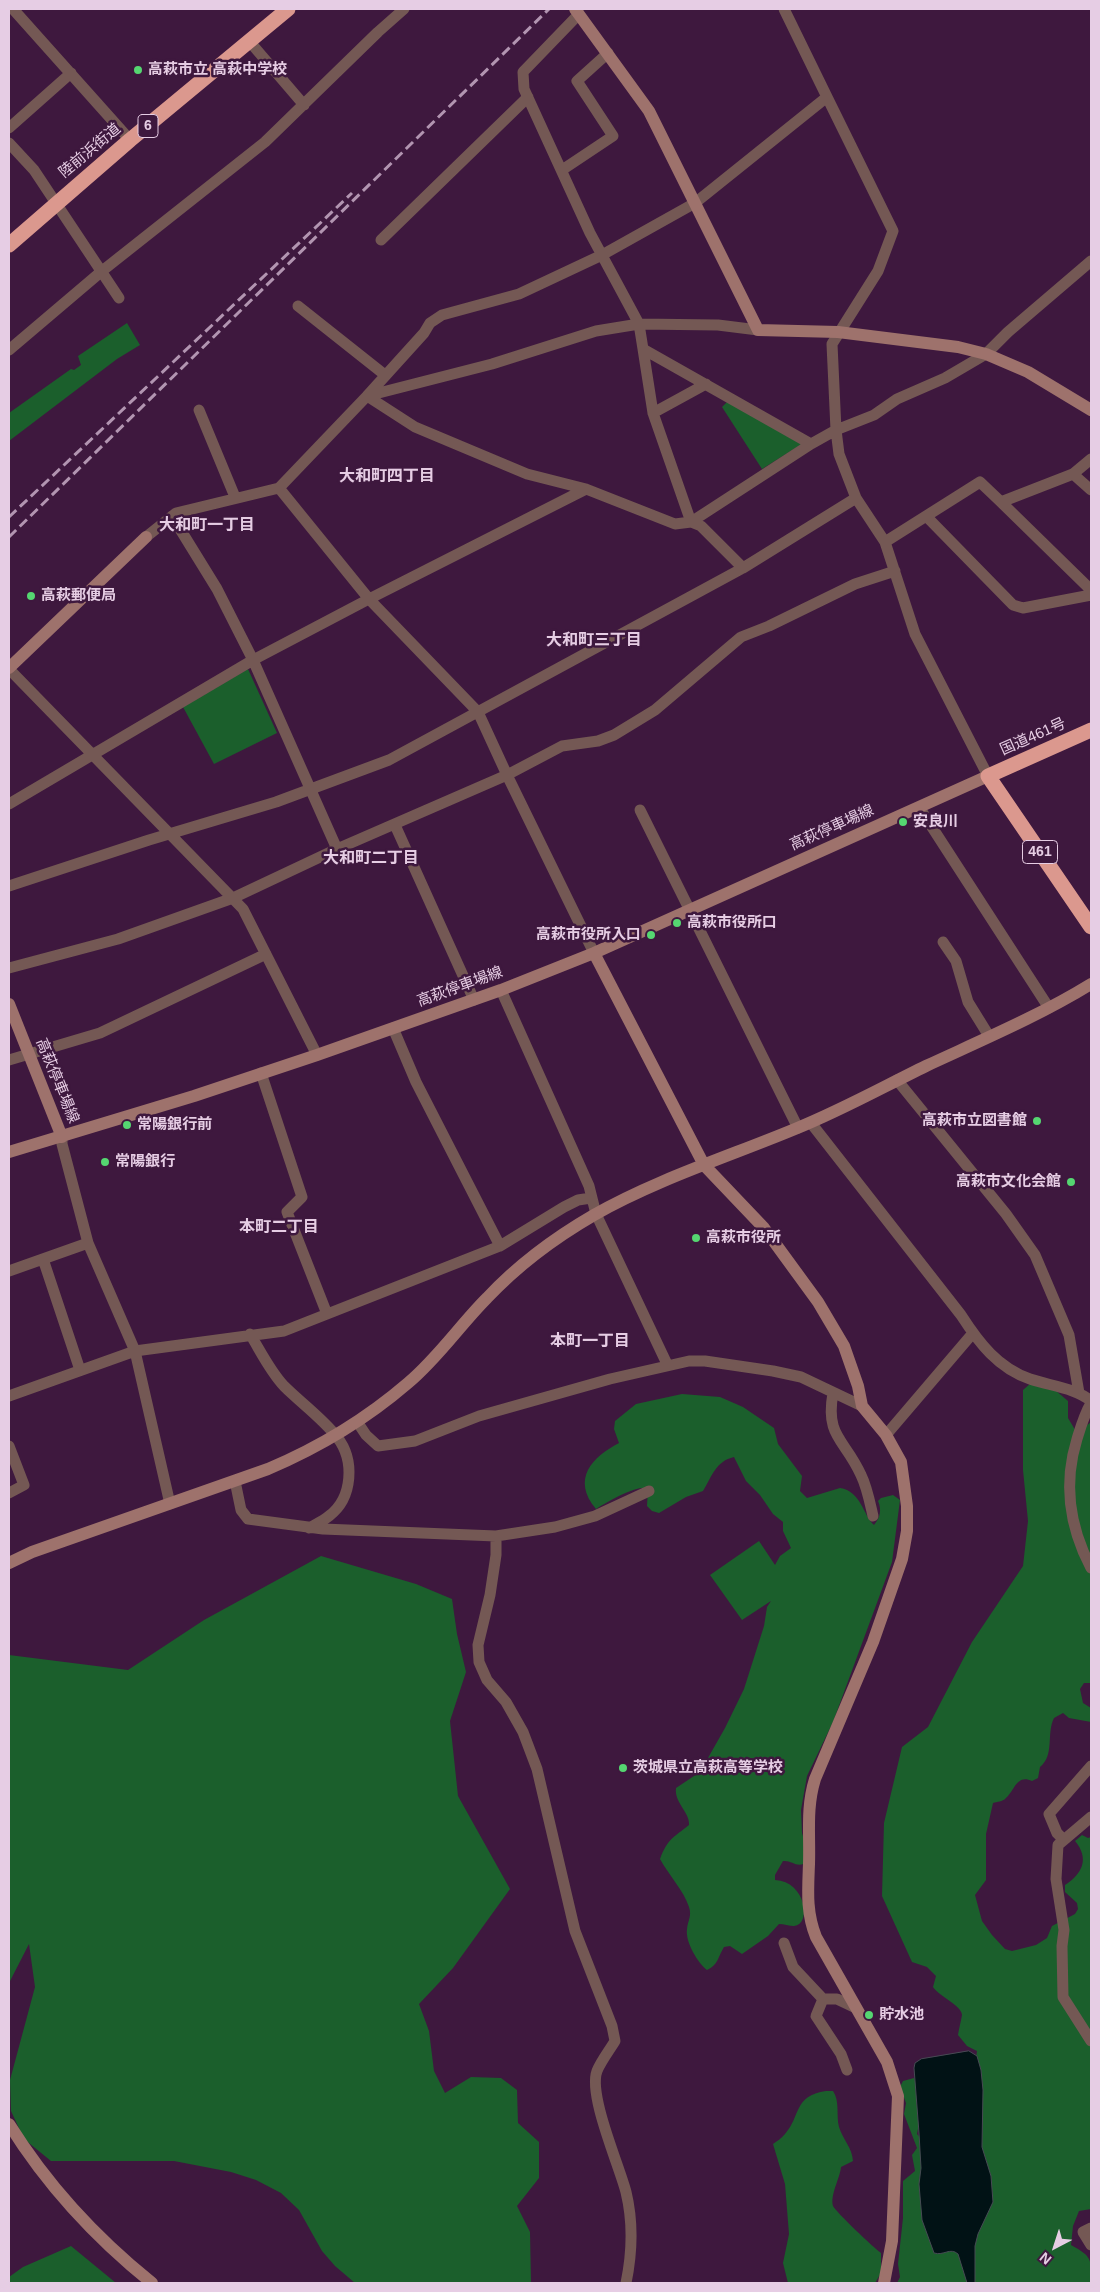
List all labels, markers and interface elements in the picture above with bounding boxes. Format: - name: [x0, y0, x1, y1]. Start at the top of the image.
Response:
- place label: 高萩市立 高萩中学校: [148, 61, 287, 79]
- marker: 高萩市立 高萩中学校: [132, 64, 144, 76]
- road number: 6: [138, 114, 158, 138]
- street label: 陸前浜街道: [55, 120, 125, 182]
- district label: 大和町四丁目: [339, 467, 435, 487]
- district label: 大和町一丁目: [159, 516, 255, 536]
- place label: 高萩郵便局: [41, 587, 116, 605]
- marker: 高萩郵便局: [25, 590, 37, 602]
- district label: 大和町三丁目: [546, 631, 642, 651]
- street label: 国道461号: [997, 715, 1069, 759]
- street label: 高萩停車場線: [787, 801, 877, 855]
- place label: 安良川: [913, 813, 958, 831]
- marker: 安良川: [897, 816, 909, 828]
- road number: 461: [1022, 840, 1058, 864]
- district label: 大和町二丁目: [323, 849, 419, 869]
- place label: 高萩市役所口: [687, 914, 777, 932]
- marker: 高萩市役所口: [671, 917, 683, 929]
- place label: 高萩市役所入口: [536, 926, 641, 944]
- marker: 高萩市役所入口: [645, 929, 657, 941]
- street label: 高萩停車場線: [415, 963, 505, 1011]
- street label: 高萩停車場線: [32, 1036, 82, 1126]
- place label: 高萩市立図書館: [922, 1112, 1027, 1130]
- marker: 高萩市立図書館: [1031, 1115, 1043, 1127]
- place label: 常陽銀行前: [137, 1116, 212, 1134]
- marker: 常陽銀行前: [121, 1119, 133, 1131]
- place label: 常陽銀行: [115, 1153, 175, 1171]
- marker: 常陽銀行: [99, 1156, 111, 1168]
- place label: 高萩市文化会館: [956, 1173, 1061, 1191]
- marker: 高萩市文化会館: [1065, 1176, 1077, 1188]
- district label: 本町二丁目: [239, 1218, 319, 1238]
- place label: 高萩市役所: [706, 1229, 781, 1247]
- marker: 高萩市役所: [690, 1232, 702, 1244]
- district label: 本町一丁目: [550, 1332, 630, 1352]
- place label: 茨城県立高萩高等学校: [633, 1759, 783, 1777]
- marker: 茨城県立高萩高等学校: [617, 1762, 629, 1774]
- place label: 貯水池: [879, 2006, 924, 2024]
- marker: 貯水池: [863, 2009, 875, 2021]
- north arrow: [1030, 2222, 1080, 2272]
- text: N: [1036, 2249, 1054, 2268]

